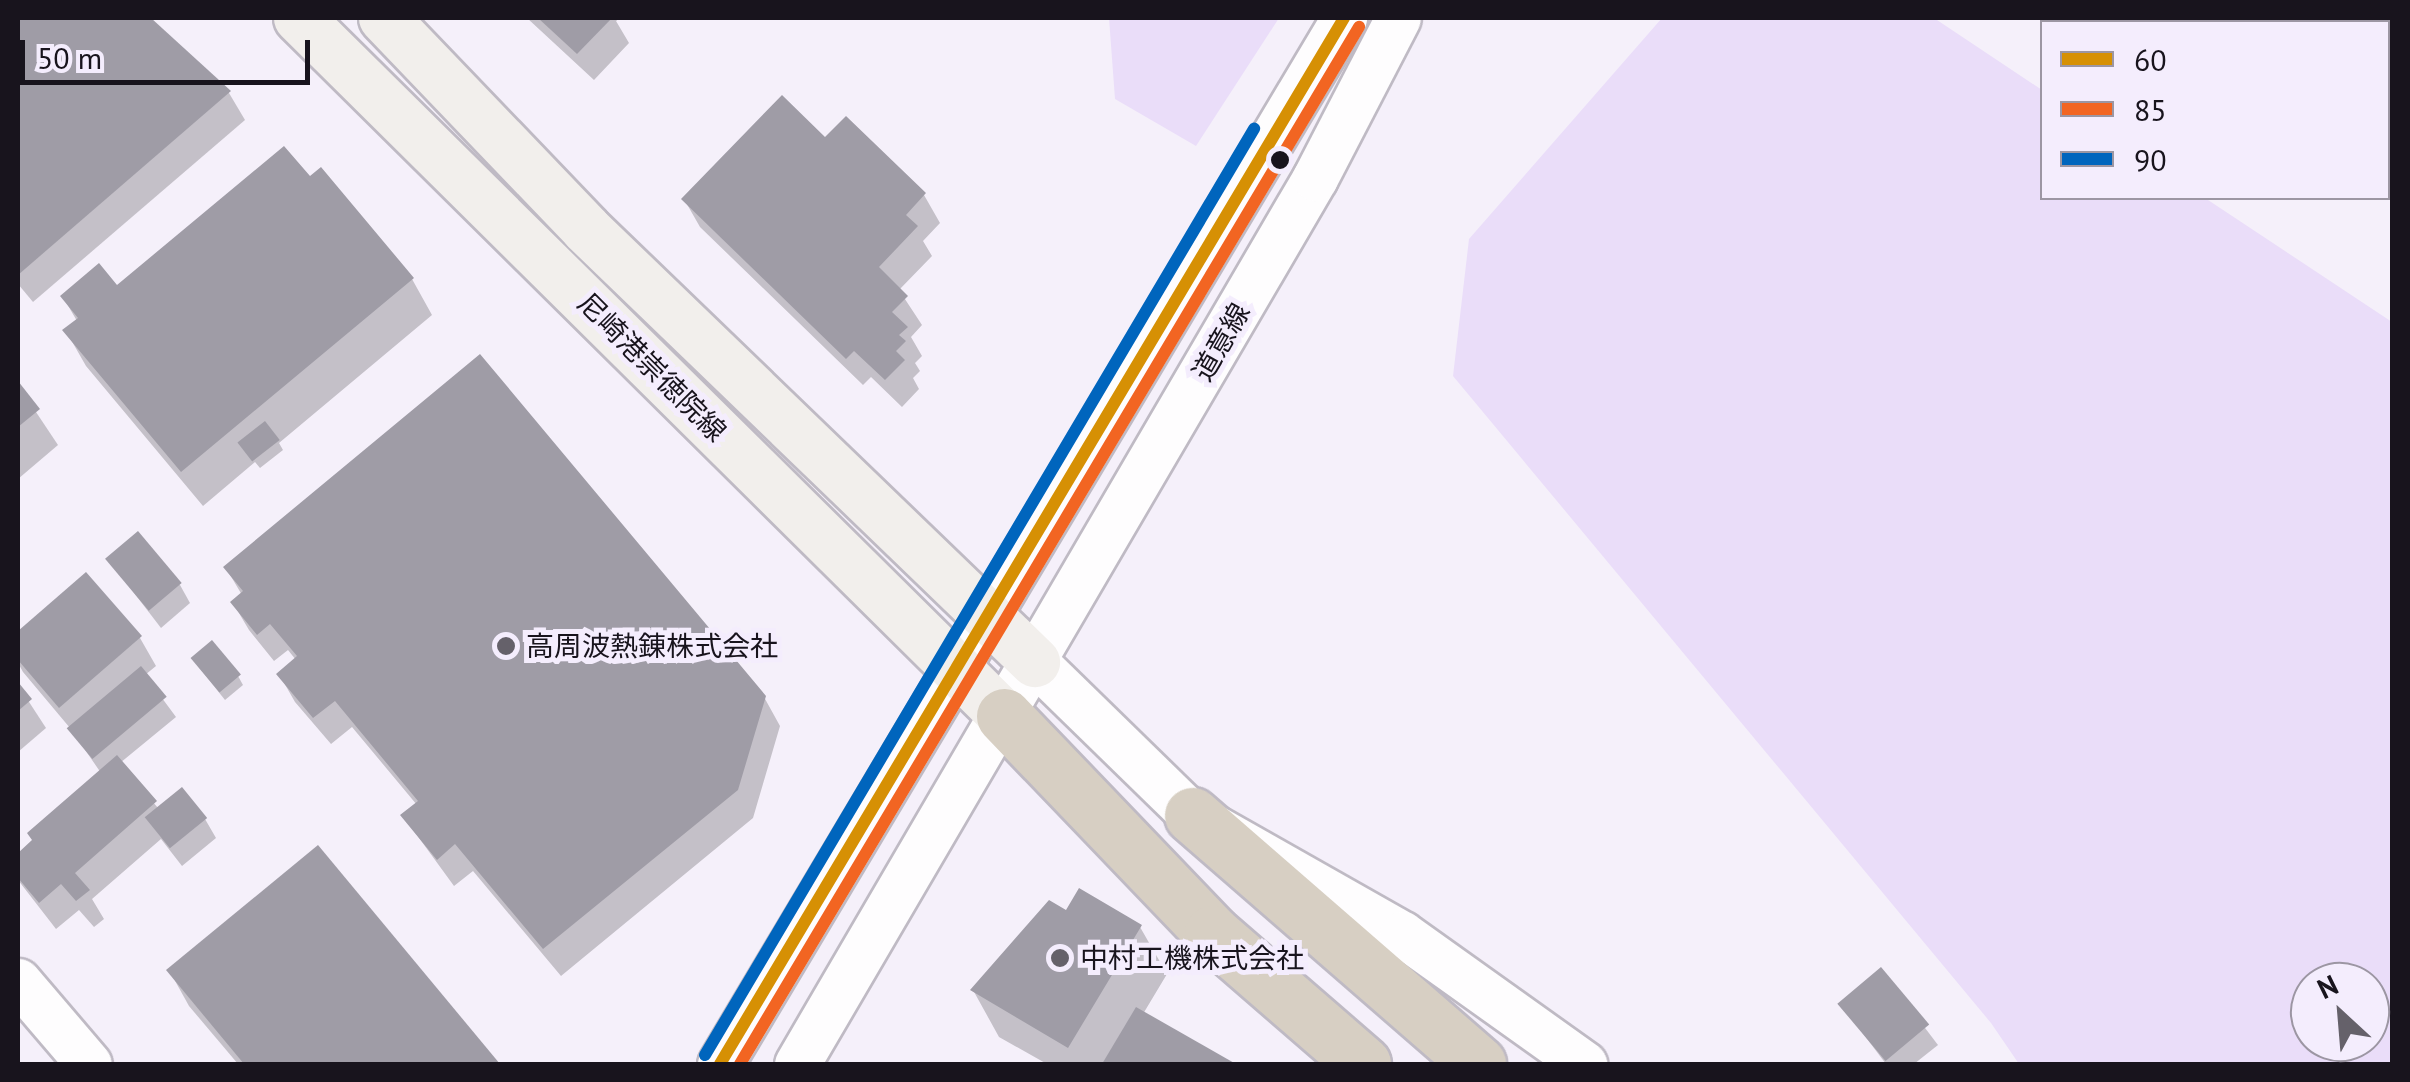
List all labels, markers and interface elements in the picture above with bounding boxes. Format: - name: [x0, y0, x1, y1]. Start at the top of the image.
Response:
- scale bar: [25, 20, 315, 82]
- legend: [2040, 20, 2390, 200]
- text: 50 m: [37, 38, 102, 77]
- text: 60: [2134, 40, 2167, 79]
- text: 85: [2134, 90, 2167, 129]
- text: 90: [2134, 140, 2167, 179]
- unlabelled marker: [1270, 150, 1290, 170]
- street label: 尼崎港崇徳院線: [571, 286, 733, 448]
- street label: 道意線: [1185, 297, 1257, 387]
- place label: 高周波熱錬株式会社: [526, 629, 778, 663]
- marker: 高周波熱錬株式会社: [495, 635, 517, 657]
- place label: 中村工機株式会社: [1080, 941, 1304, 975]
- marker: 中村工機株式会社: [1049, 947, 1071, 969]
- north arrow: [2290, 962, 2390, 1062]
- text: N: [2311, 966, 2344, 1007]

